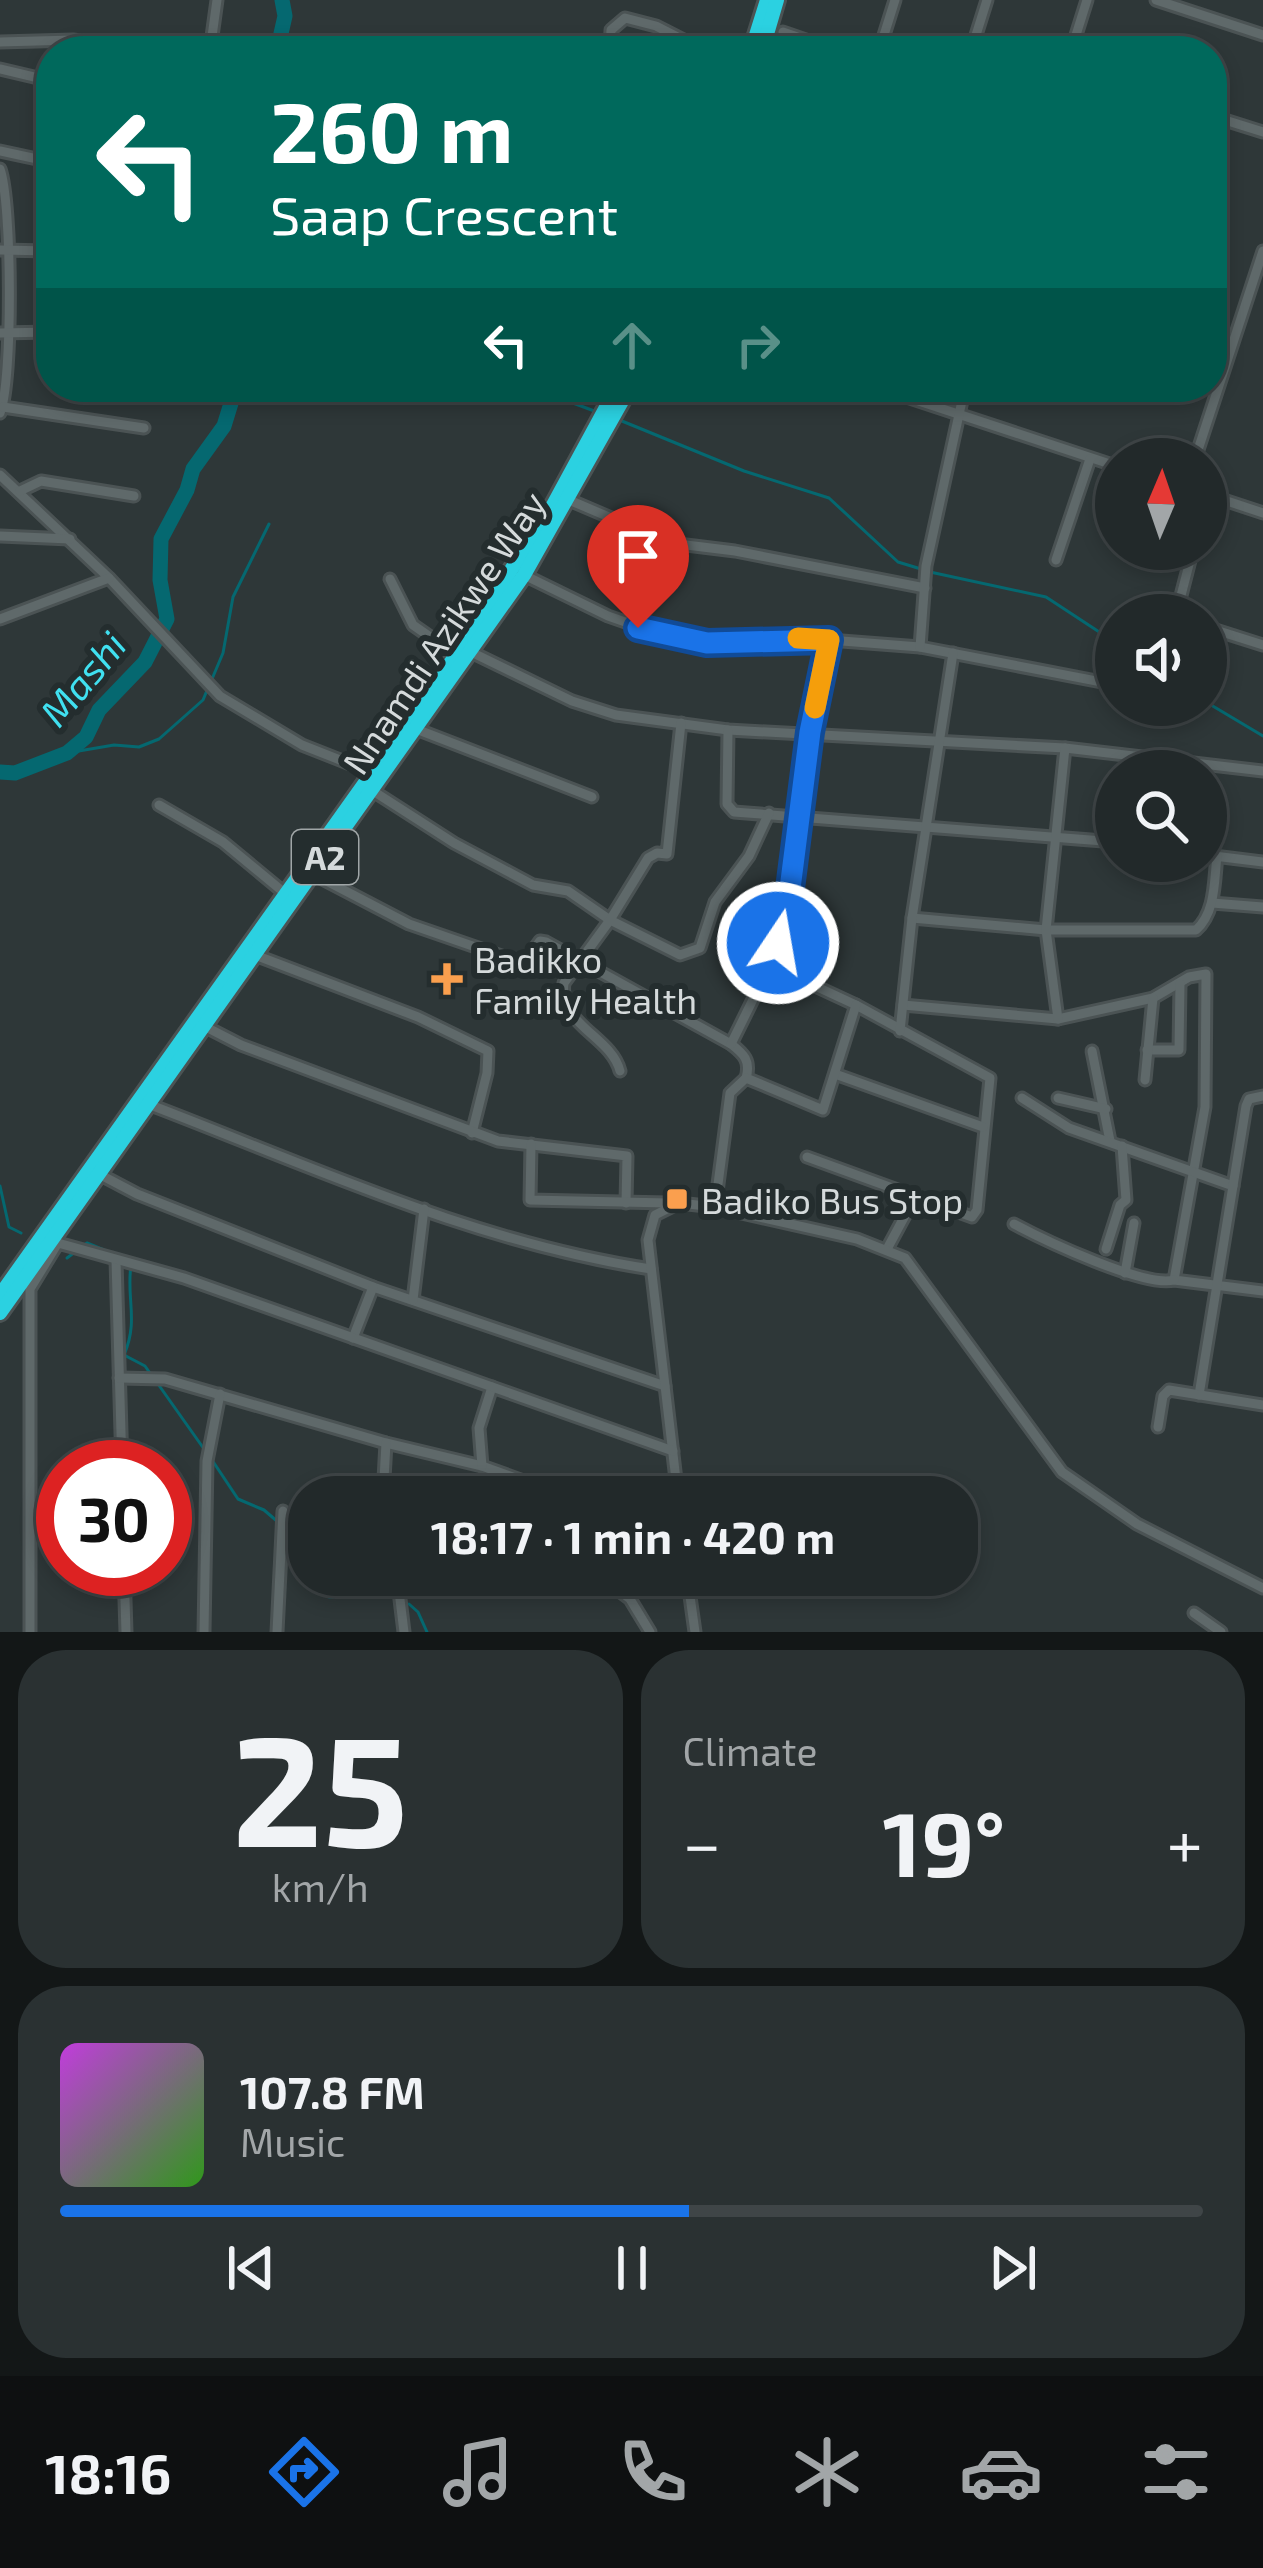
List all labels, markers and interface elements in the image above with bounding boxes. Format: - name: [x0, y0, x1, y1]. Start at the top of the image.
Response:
- text: 260 m: [270, 79, 514, 180]
- icon: left: [72, 84, 228, 240]
- text: Saap Crescent: [270, 181, 618, 246]
- icon: left: [473, 312, 539, 378]
- icon: ahead: [599, 312, 665, 378]
- icon: right: [725, 312, 791, 378]
- north arrow: [1095, 438, 1227, 570]
- map controls: [1095, 438, 1227, 882]
- street label: Nnamdi Azikwe Way: [333, 483, 553, 781]
- pin: [587, 505, 689, 628]
- icon: arrive: [605, 523, 671, 589]
- button: sound: [1095, 594, 1227, 726]
- water label: Mashi: [29, 621, 135, 735]
- button: search: [1095, 750, 1227, 882]
- road number: A2: [292, 830, 358, 884]
- position arrow: [715, 880, 841, 1006]
- place label: Badikko Family Health: [474, 937, 697, 1021]
- marker: Badikko Family Health: [431, 963, 463, 995]
- place label: Badiko Bus Stop: [701, 1178, 963, 1221]
- marker: Badiko Bus Stop: [664, 1186, 690, 1212]
- speed limit sign: 30: [36, 1440, 192, 1596]
- text: 18:17 · 1 min · 420 m: [431, 1509, 835, 1563]
- text: 25: [232, 1691, 409, 1878]
- text: Climate: [683, 1727, 817, 1774]
- text: 19°: [882, 1787, 1005, 1895]
- text: −: [683, 1802, 721, 1881]
- text: +: [1167, 1802, 1203, 1881]
- text: km/h: [272, 1863, 369, 1910]
- text: 107.8 FM: [240, 2064, 425, 2118]
- text: Music: [240, 2118, 345, 2165]
- icon: previous: [218, 2235, 284, 2301]
- icon: pause: [599, 2235, 665, 2301]
- icon: next: [980, 2235, 1046, 2301]
- icon: directions: [262, 2430, 346, 2514]
- icon: music: [436, 2430, 520, 2514]
- icon: phone: [611, 2430, 695, 2514]
- icon: climate: [785, 2430, 869, 2514]
- icon: car: [959, 2430, 1043, 2514]
- icon: filters: [1134, 2430, 1218, 2514]
- text: 18:16: [45, 2440, 171, 2505]

